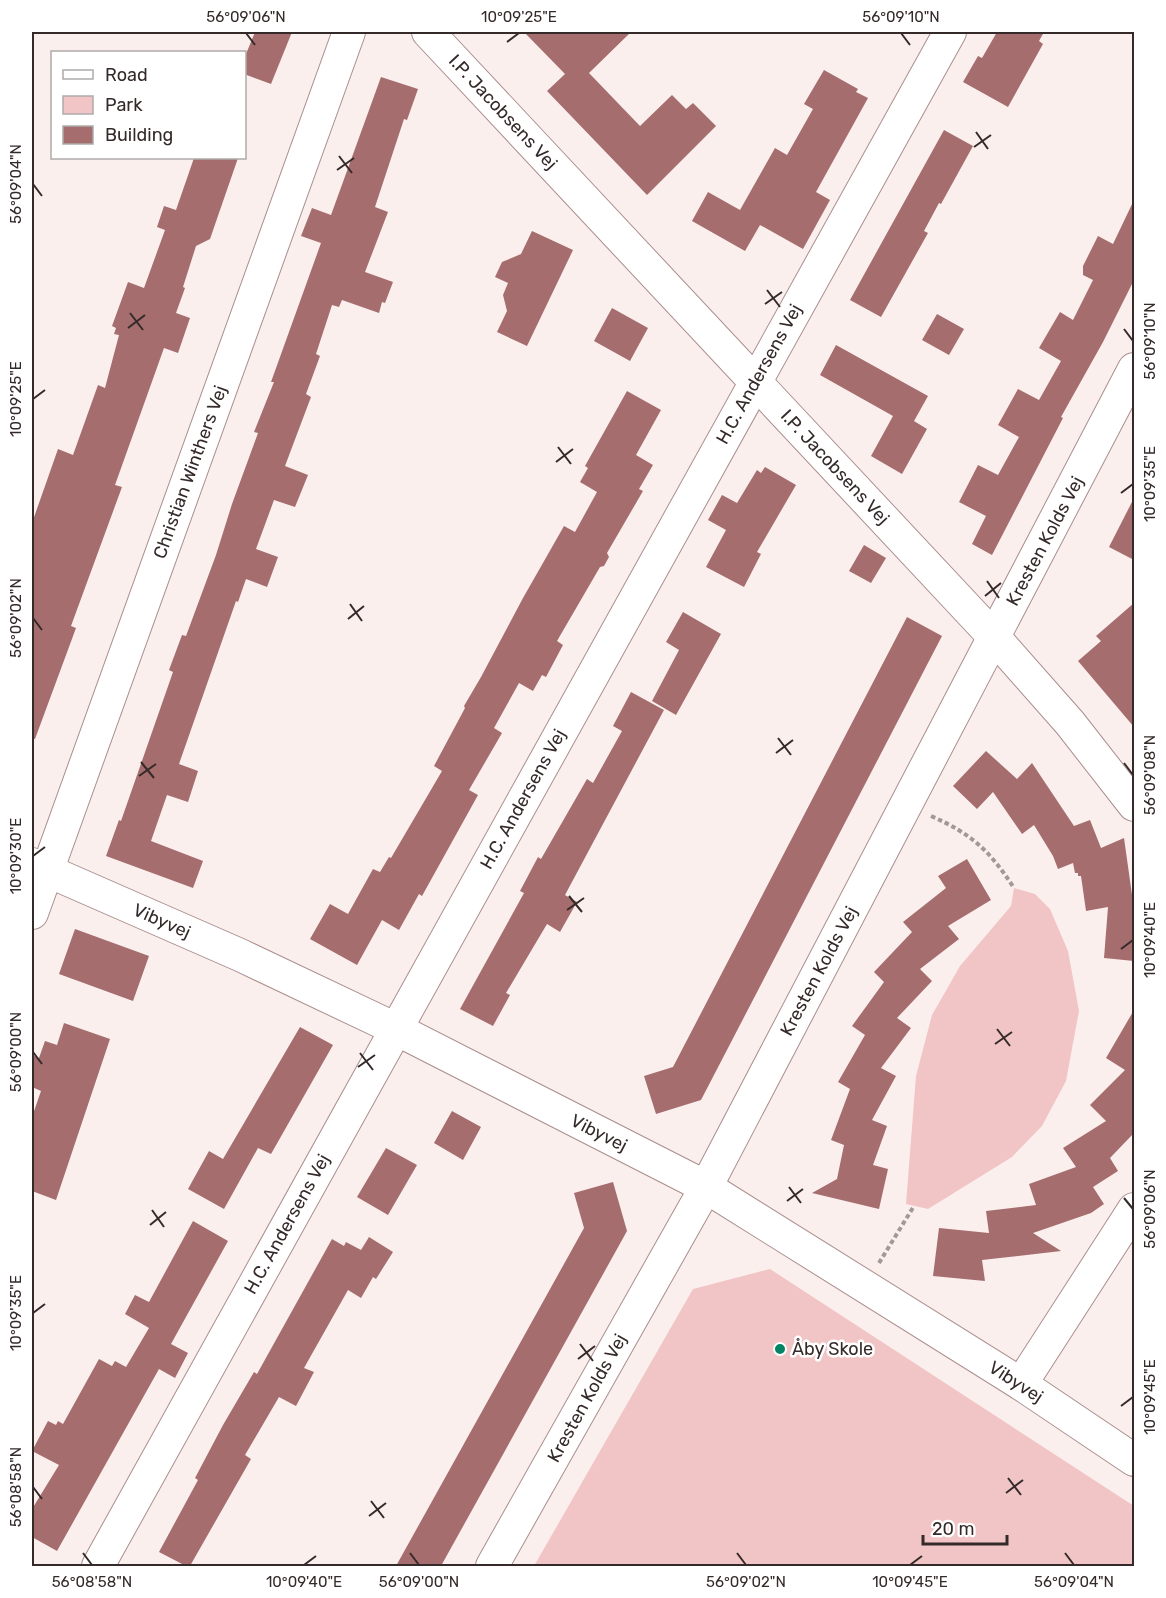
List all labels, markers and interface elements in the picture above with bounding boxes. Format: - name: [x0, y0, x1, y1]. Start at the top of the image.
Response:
- text: 56°09'06"N: [206, 8, 286, 26]
- text: 10°09'25"E: [481, 8, 557, 26]
- text: 56°09'10"N: [862, 8, 940, 26]
- street label: I.P. Jacobsens Vej: [444, 50, 562, 174]
- legend: [51, 51, 246, 159]
- text: Road: [105, 64, 148, 86]
- text: Park: [105, 94, 143, 116]
- text: Building: [105, 124, 173, 146]
- text: 56°09'04"N: [7, 144, 25, 224]
- street label: H.C. Andersens Vej: [711, 300, 807, 448]
- text: 56°09'10"N: [1141, 302, 1159, 380]
- text: 10°09'25"E: [7, 361, 25, 437]
- street label: Christian Winthers Vej: [148, 382, 232, 562]
- street label: I.P. Jacobsens Vej: [776, 405, 894, 529]
- text: 10°09'35"E: [1141, 446, 1159, 522]
- street label: Kresten Kolds Vej: [1002, 472, 1088, 610]
- text: 56°09'02"N: [7, 578, 25, 658]
- street label: H.C. Andersens Vej: [475, 725, 571, 873]
- text: 56°09'08"N: [1141, 735, 1159, 815]
- text: 10°09'30"E: [7, 818, 25, 894]
- street label: Vibyvej: [130, 899, 194, 943]
- street label: Kresten Kolds Vej: [776, 902, 862, 1040]
- text: 10°09'40"E: [1141, 902, 1159, 978]
- text: 56°09'00"N: [7, 1012, 25, 1092]
- street label: Vibyvej: [567, 1109, 631, 1157]
- street label: H.C. Andersens Vej: [239, 1150, 335, 1298]
- text: 56°09'06"N: [1141, 1169, 1159, 1249]
- text: 10°09'35"E: [7, 1275, 25, 1351]
- street label: Kresten Kolds Vej: [543, 1330, 631, 1466]
- place label: Åby Skole: [792, 1338, 873, 1360]
- marker: Åby Skole: [773, 1342, 787, 1356]
- street label: Vibyvej: [985, 1356, 1047, 1408]
- text: 10°09'45"E: [1141, 1359, 1159, 1435]
- text: 56°08'58"N: [7, 1447, 25, 1527]
- scale bar: [923, 1508, 1007, 1546]
- text: 20 m: [932, 1518, 974, 1540]
- text: 56°08'58"N: [52, 1573, 132, 1591]
- text: 10°09'40"E: [266, 1573, 342, 1591]
- text: 56°09'00"N: [379, 1573, 459, 1591]
- text: 56°09'02"N: [706, 1573, 786, 1591]
- text: 10°09'45"E: [872, 1573, 948, 1591]
- text: 56°09'04"N: [1034, 1573, 1114, 1591]

